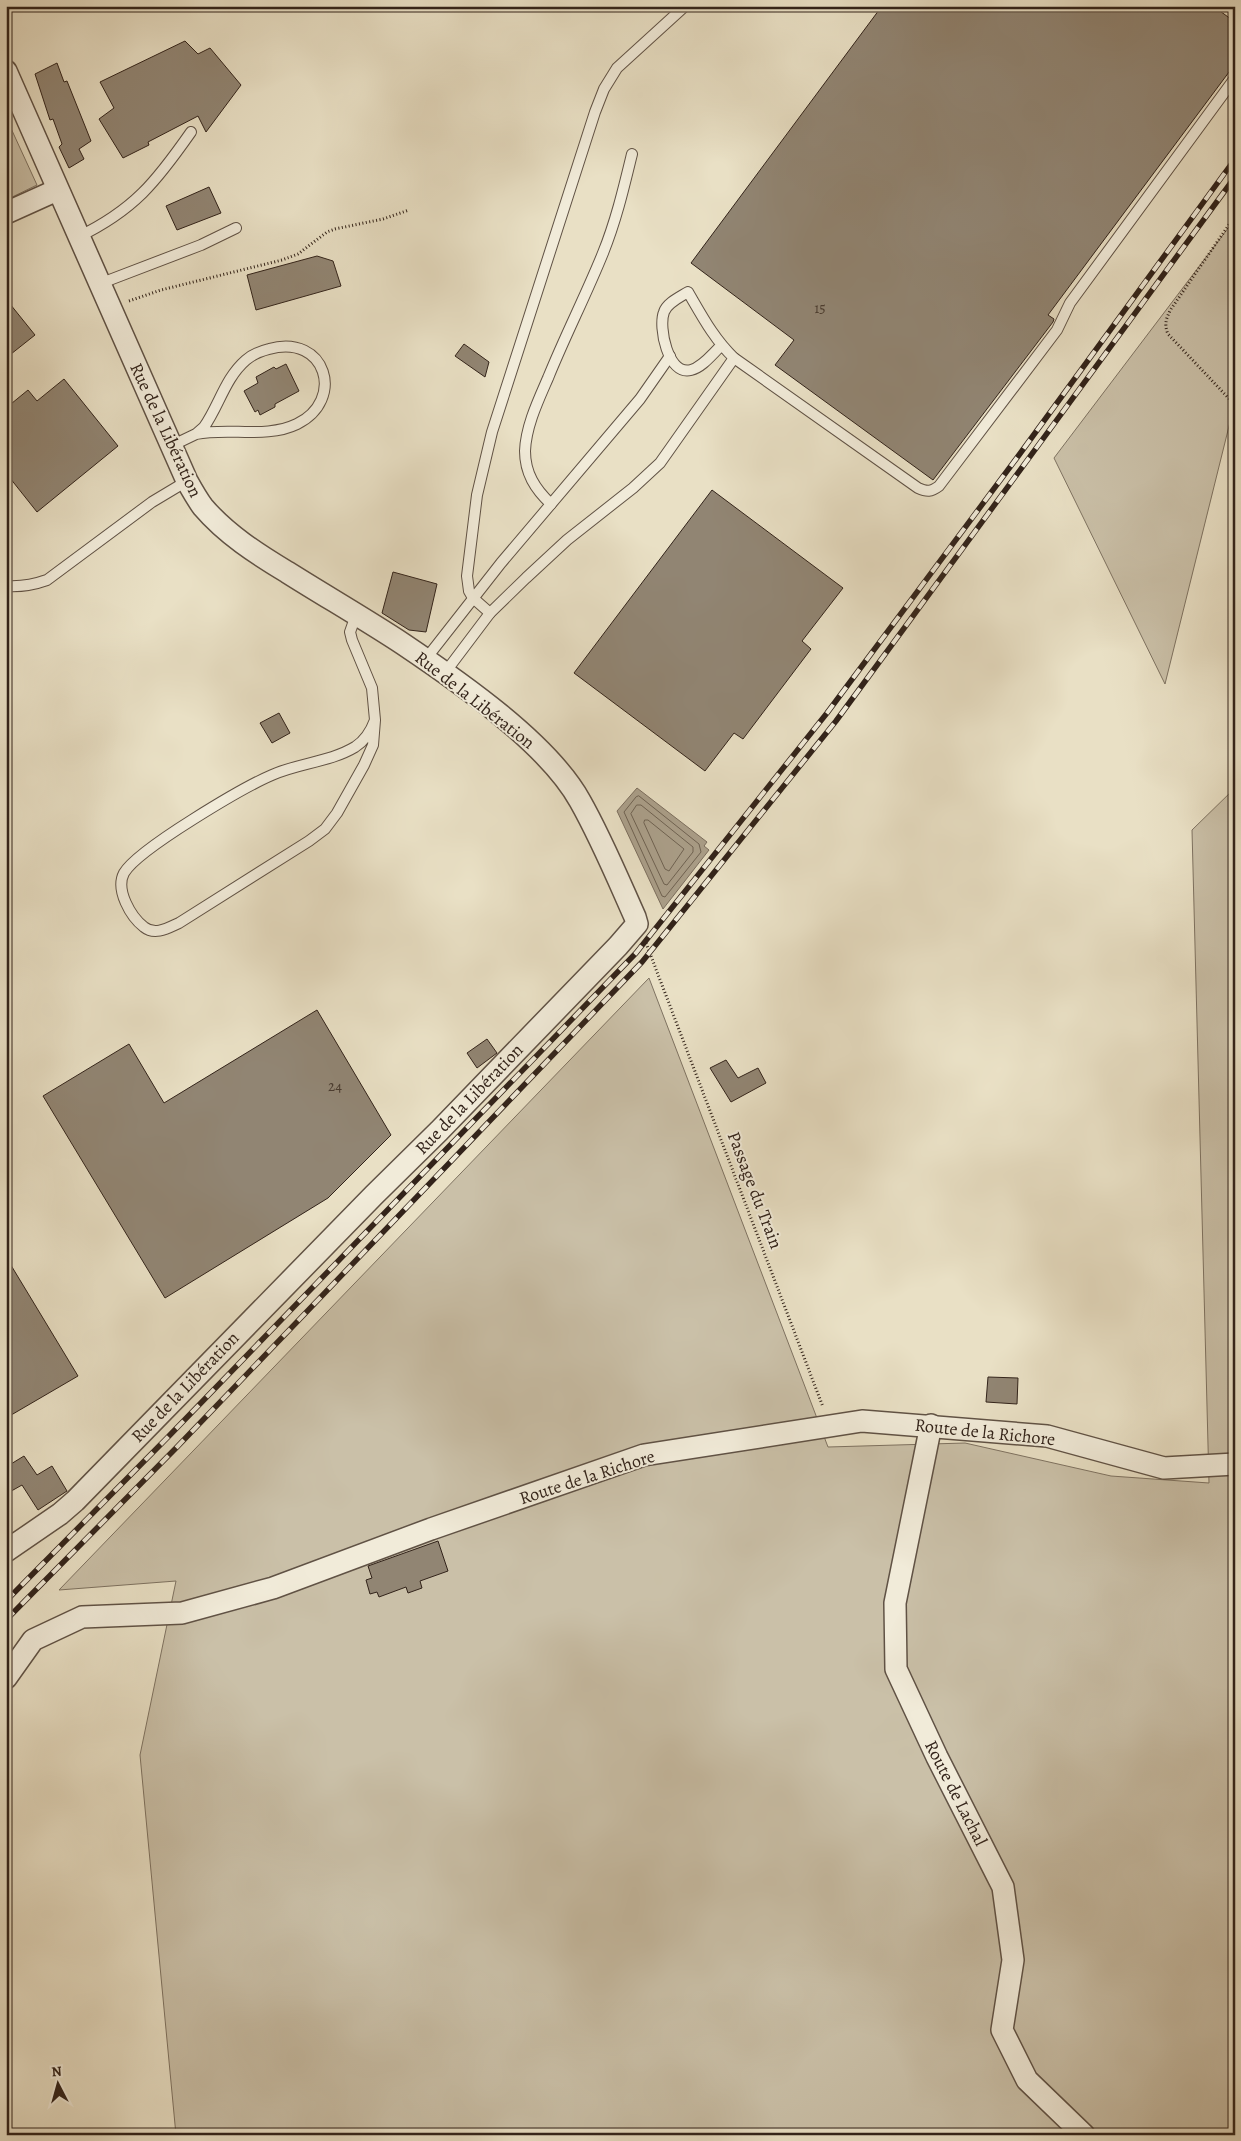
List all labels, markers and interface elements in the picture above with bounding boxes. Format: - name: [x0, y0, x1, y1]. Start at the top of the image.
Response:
- house number: 15: [814, 298, 826, 318]
- street label: Rue de la Libération: [124, 359, 208, 501]
- street label: Rue de la Libération: [410, 646, 540, 754]
- street label: Rue de la Libération: [410, 1038, 528, 1160]
- house number: 24: [328, 1076, 342, 1096]
- street label: Passage du Train: [722, 1128, 788, 1252]
- street label: Rue de la Libération: [126, 1326, 244, 1448]
- street label: Route de la Richore: [914, 1413, 1056, 1451]
- street label: Route de la Richore: [516, 1444, 658, 1510]
- street label: Route de Lachal: [919, 1736, 993, 1850]
- north arrow: [32, 2058, 82, 2108]
- text: N: [51, 2062, 63, 2082]

